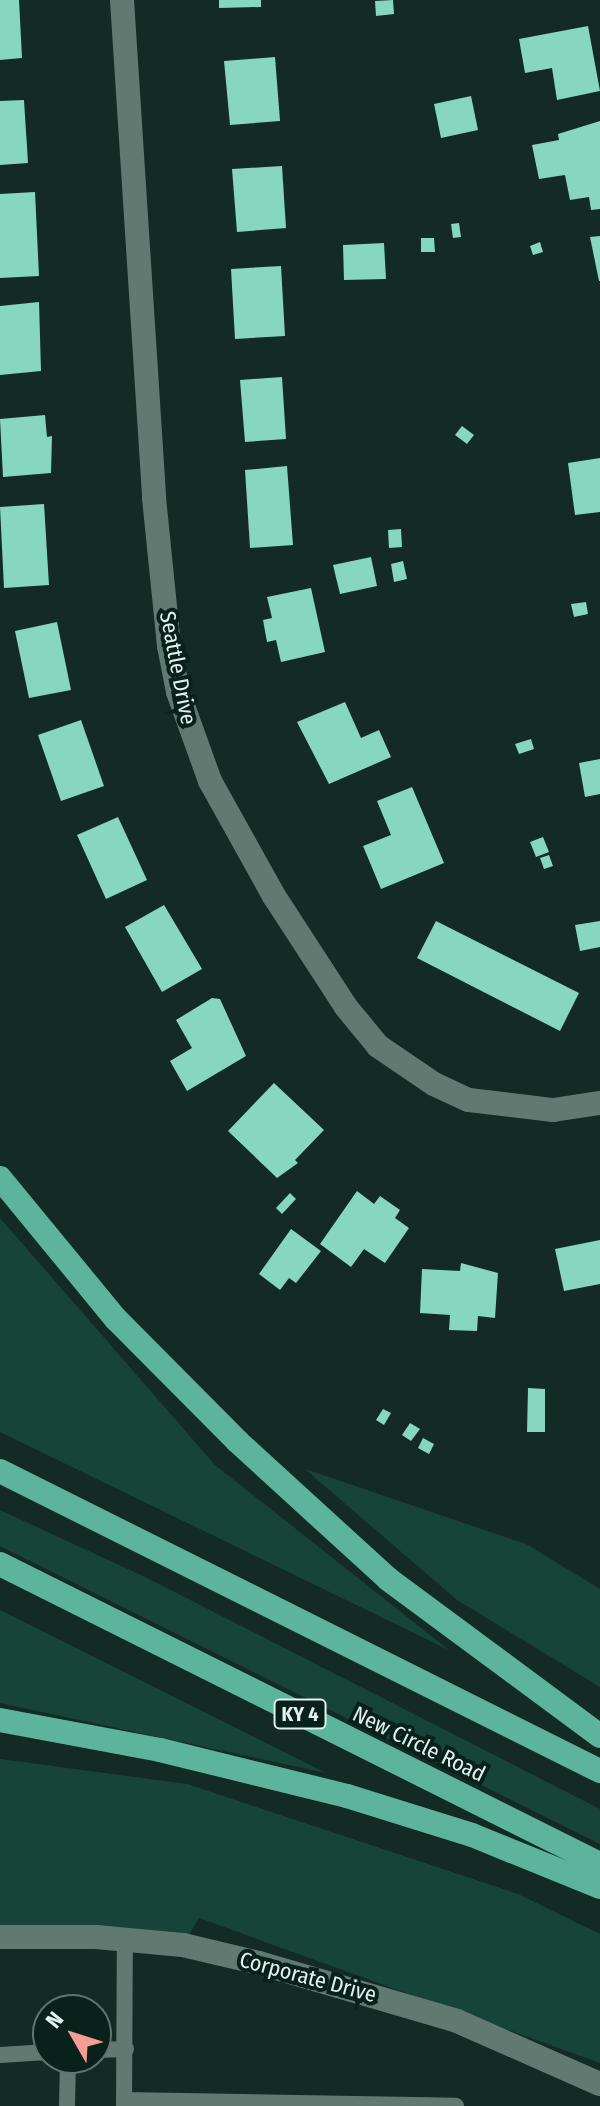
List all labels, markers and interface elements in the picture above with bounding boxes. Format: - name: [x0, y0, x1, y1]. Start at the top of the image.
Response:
- street label: Seattle Drive: [154, 609, 202, 727]
- road number: KY 4: [272, 1698, 328, 1730]
- street label: New Circle Road: [348, 1700, 490, 1788]
- street label: Corporate Drive: [237, 1946, 379, 2008]
- north arrow: [32, 1994, 112, 2074]
- text: N: [40, 2006, 69, 2033]

